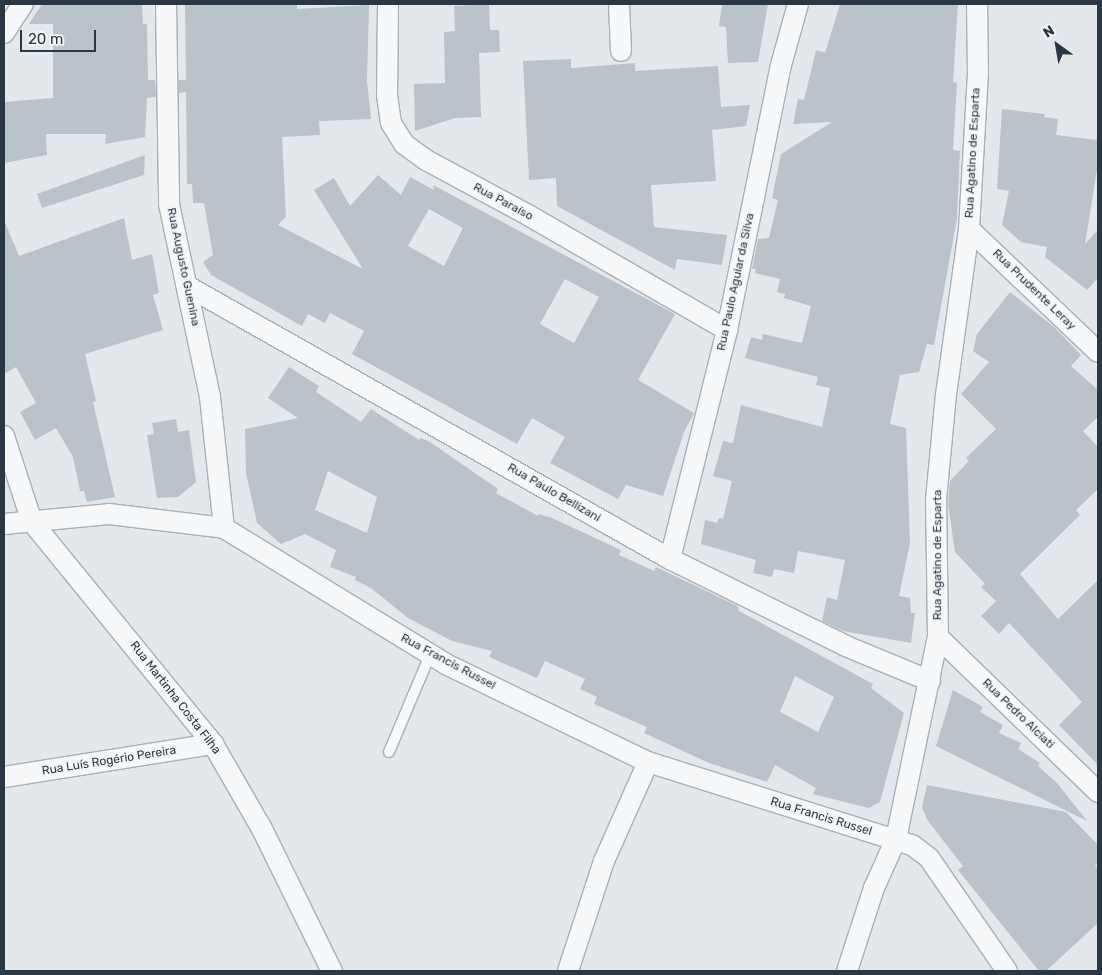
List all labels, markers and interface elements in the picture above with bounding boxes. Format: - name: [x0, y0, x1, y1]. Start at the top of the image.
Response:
- scale bar: [22, 20, 99, 52]
- north arrow: [1032, 20, 1082, 70]
- text: N: [1040, 22, 1058, 42]
- text: 20 m: [28, 30, 63, 48]
- street label: Rua Agatino de Esparta: [962, 87, 984, 219]
- street label: Rua Paraíso: [471, 180, 535, 224]
- street label: Rua Augusto Guenina: [163, 206, 203, 328]
- street label: Rua Paulo Aguiar da Silva: [714, 211, 758, 353]
- street label: Rua Prudente Leray: [989, 246, 1079, 334]
- street label: Rua Paulo Bellizani: [505, 460, 603, 526]
- street label: Rua Agatino de Esparta: [931, 490, 945, 620]
- street label: Rua Francis Russel: [398, 631, 498, 693]
- street label: Rua Martinha Costa Filha: [127, 639, 223, 757]
- street label: Rua Pedro Alciati: [979, 676, 1057, 752]
- street label: Rua Luís Rogério Pereira: [41, 743, 177, 779]
- street label: Rua Francis Russel: [769, 795, 873, 839]

